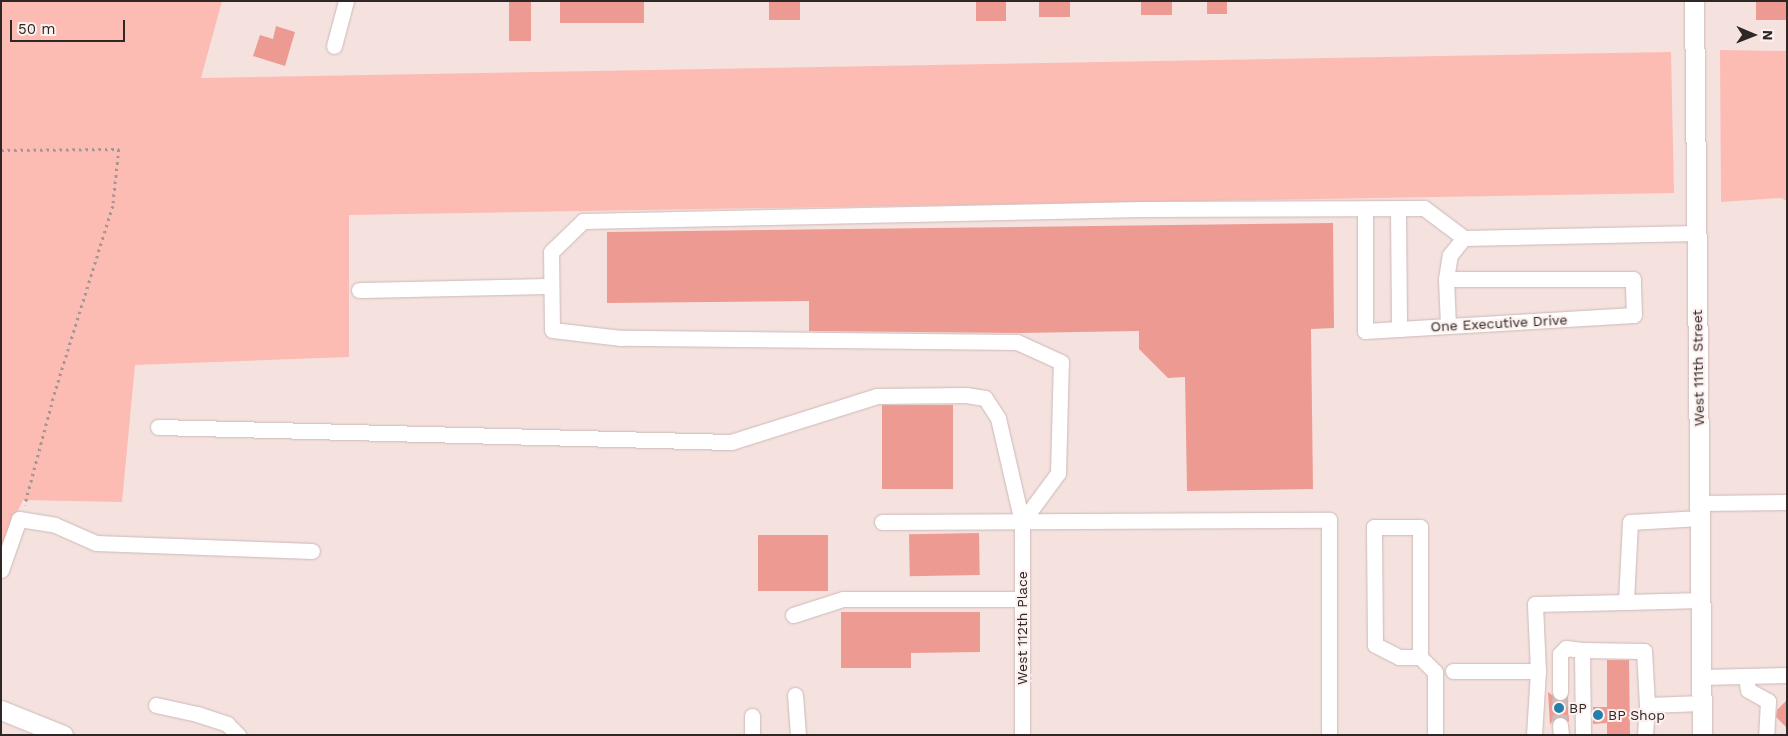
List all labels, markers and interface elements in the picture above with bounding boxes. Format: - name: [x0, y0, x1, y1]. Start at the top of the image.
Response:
- scale bar: [12, 10, 128, 42]
- north arrow: [1728, 10, 1778, 60]
- text: 50 m: [18, 20, 55, 38]
- text: N: [1760, 30, 1776, 41]
- street label: West 111th Street: [1689, 309, 1707, 427]
- street label: One Executive Drive: [1430, 311, 1568, 335]
- street label: West 112th Place: [1014, 571, 1030, 685]
- place label: BP: [1569, 700, 1587, 716]
- marker: BP: [1553, 702, 1565, 714]
- place label: BP Shop: [1608, 707, 1665, 723]
- marker: BP Shop: [1592, 709, 1604, 721]

